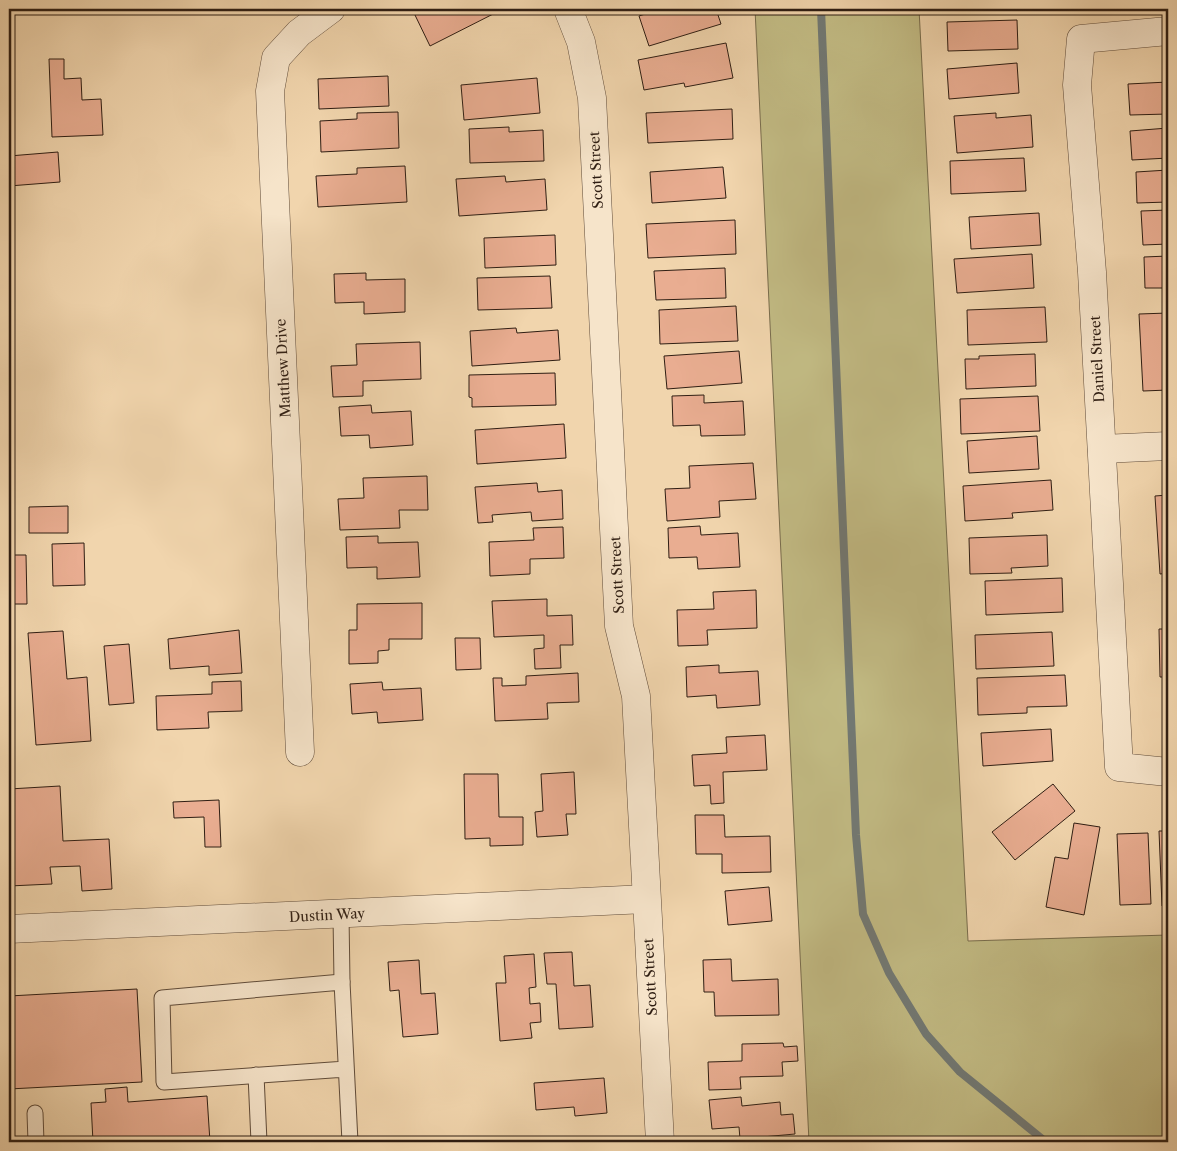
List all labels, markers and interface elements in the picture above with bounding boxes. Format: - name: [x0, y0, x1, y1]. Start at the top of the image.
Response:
- street label: Scott Street: [585, 131, 607, 209]
- street label: Daniel Street: [1086, 315, 1108, 403]
- street label: Matthew Drive: [271, 318, 295, 418]
- street label: Scott Street: [606, 536, 628, 614]
- street label: Dustin Way: [289, 904, 366, 926]
- street label: Scott Street: [639, 938, 661, 1016]

